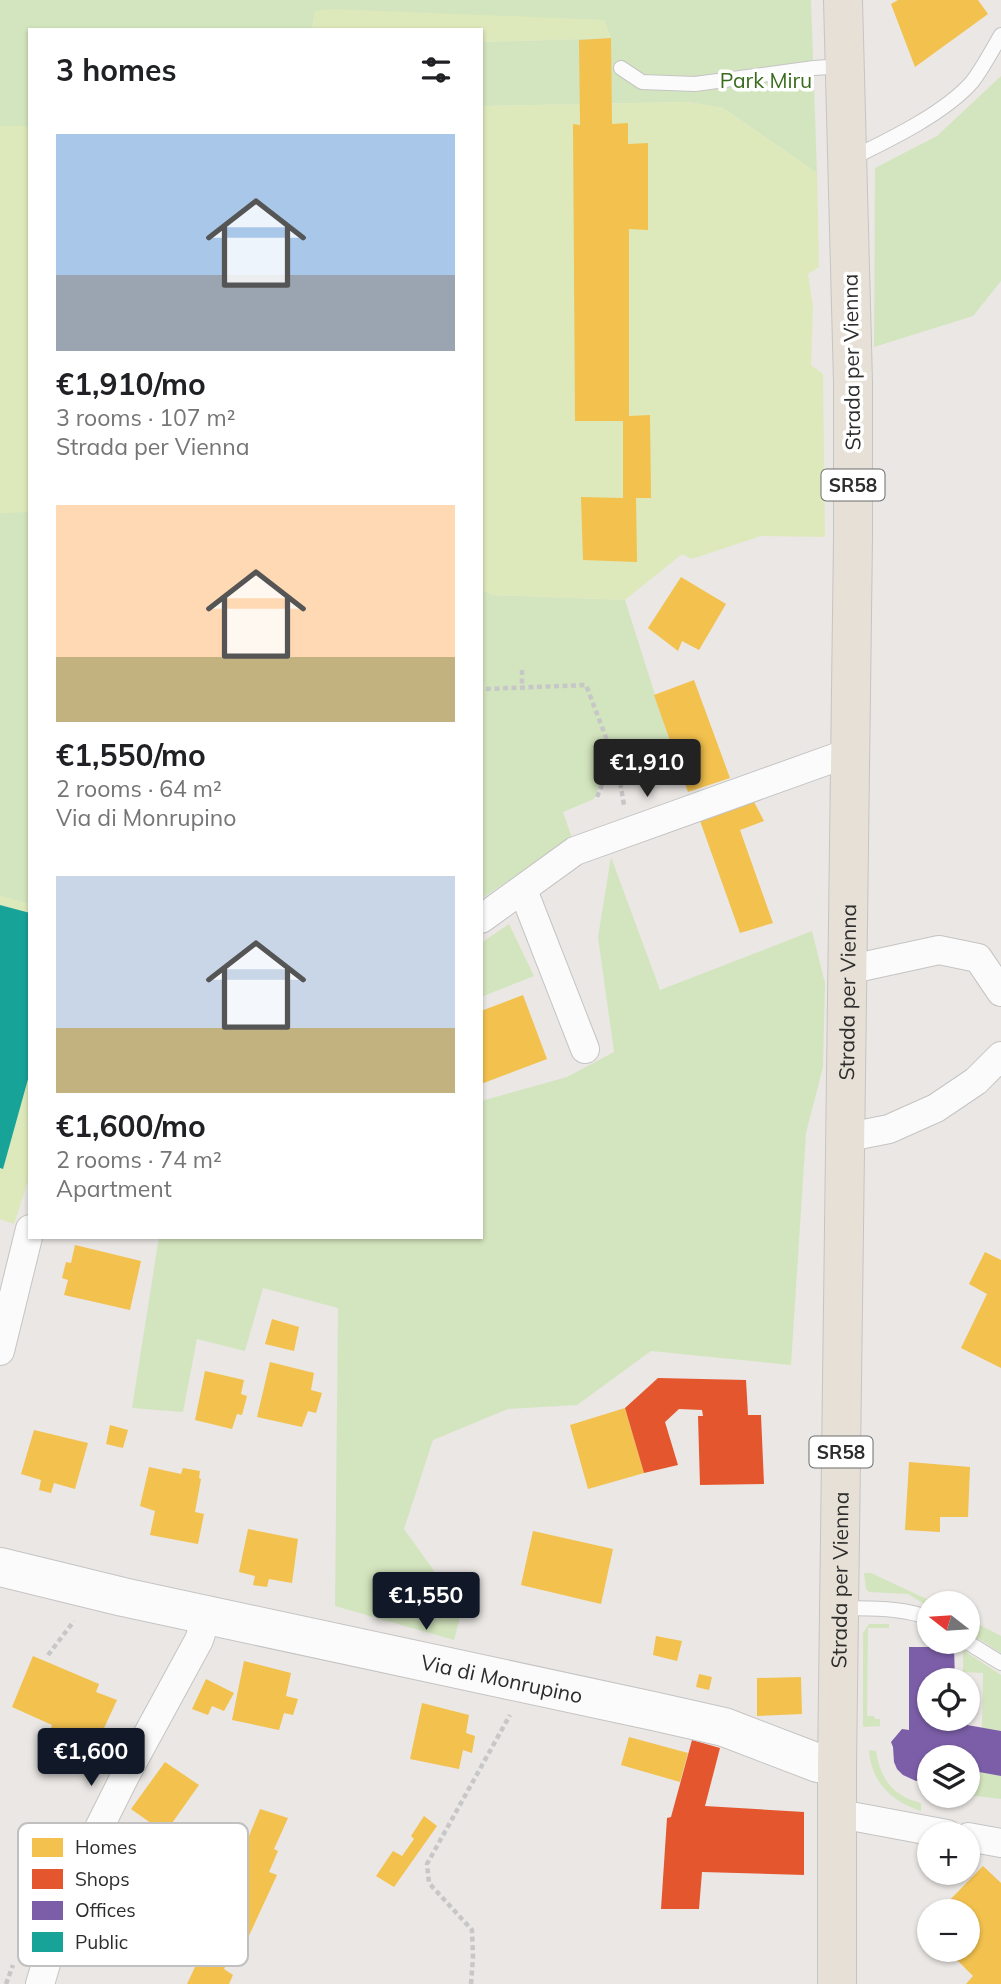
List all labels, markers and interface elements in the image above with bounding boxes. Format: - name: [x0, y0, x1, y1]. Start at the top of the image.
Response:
- text: 3 homes: [56, 51, 177, 89]
- icon: filters: [417, 51, 455, 89]
- park label: Park Miru: [720, 67, 812, 93]
- icon: home: [193, 180, 319, 306]
- street label: Strada per Vienna: [836, 273, 866, 451]
- text: €1,910/mo: [56, 365, 206, 403]
- text: 3 rooms · 107 m²: [56, 403, 236, 432]
- text: Strada per Vienna: [56, 432, 249, 461]
- road number: SR58: [822, 470, 884, 500]
- icon: home: [193, 551, 319, 677]
- text: €1,550/mo: [56, 736, 206, 774]
- pin: €1,910: [590, 740, 704, 799]
- text: €1,910: [610, 747, 684, 776]
- text: 2 rooms · 64 m²: [56, 774, 222, 803]
- text: Via di Monrupino: [56, 803, 236, 832]
- street label: Strada per Vienna: [833, 904, 861, 1081]
- icon: home: [193, 922, 319, 1048]
- text: €1,600/mo: [56, 1107, 206, 1145]
- text: 2 rooms · 74 m²: [56, 1145, 222, 1174]
- text: Apartment: [56, 1174, 172, 1203]
- road number: SR58: [810, 1436, 872, 1468]
- street label: Strada per Vienna: [825, 1491, 854, 1669]
- pin: €1,550: [369, 1572, 483, 1632]
- text: €1,550: [389, 1580, 463, 1609]
- north arrow: [917, 1591, 980, 1654]
- map controls: [917, 1591, 980, 1962]
- street label: Via di Monrupino: [418, 1648, 585, 1709]
- button: locate: [917, 1668, 980, 1731]
- pin: €1,600: [34, 1728, 148, 1788]
- text: €1,600: [54, 1736, 128, 1765]
- button: layers: [917, 1745, 980, 1808]
- button: +: [917, 1822, 980, 1885]
- legend: [18, 1823, 248, 1966]
- text: Homes: [75, 1835, 137, 1859]
- text: Shops: [75, 1867, 130, 1891]
- text: Offices: [75, 1898, 136, 1922]
- button: −: [917, 1899, 980, 1962]
- text: Public: [75, 1930, 128, 1954]

